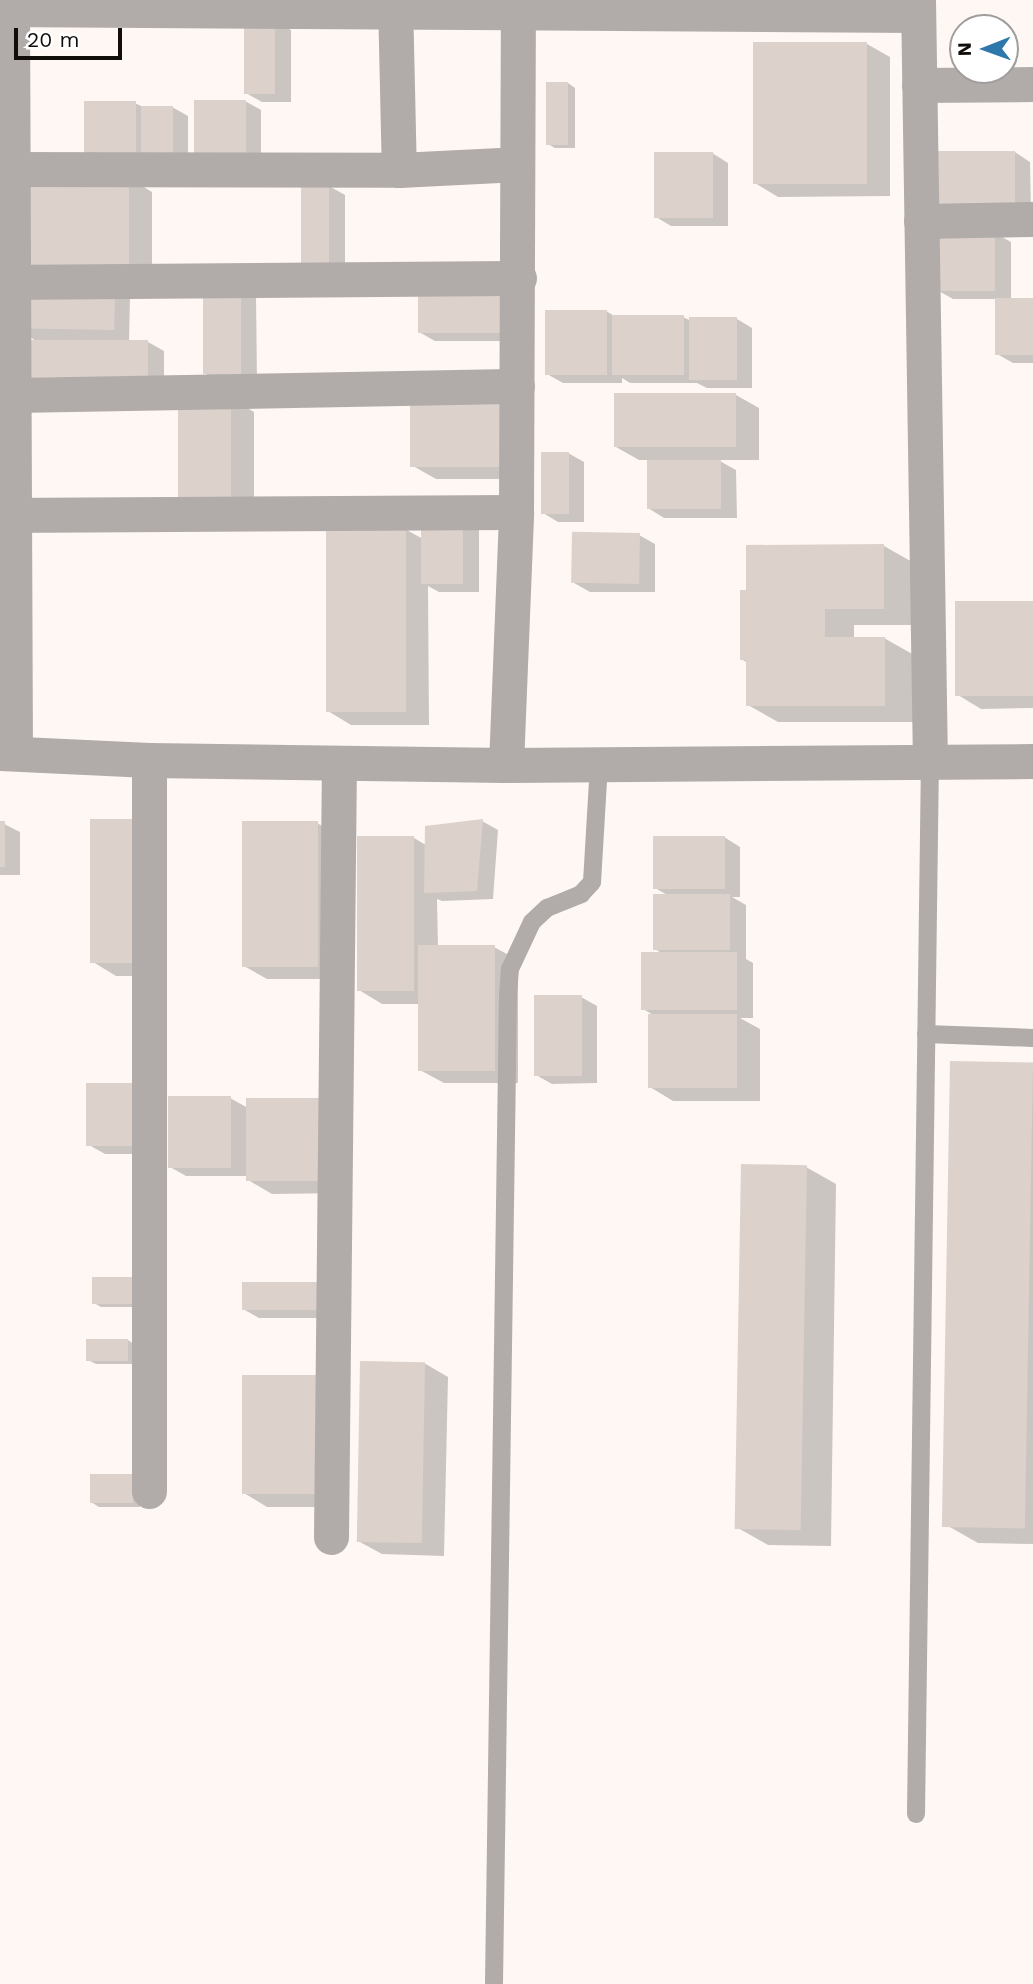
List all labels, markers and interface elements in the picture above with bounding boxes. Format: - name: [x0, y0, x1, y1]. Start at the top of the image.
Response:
- scale bar: [18, 14, 126, 58]
- north arrow: [949, 14, 1019, 84]
- text: 20 m: [27, 27, 79, 52]
- text: N: [953, 42, 976, 57]

